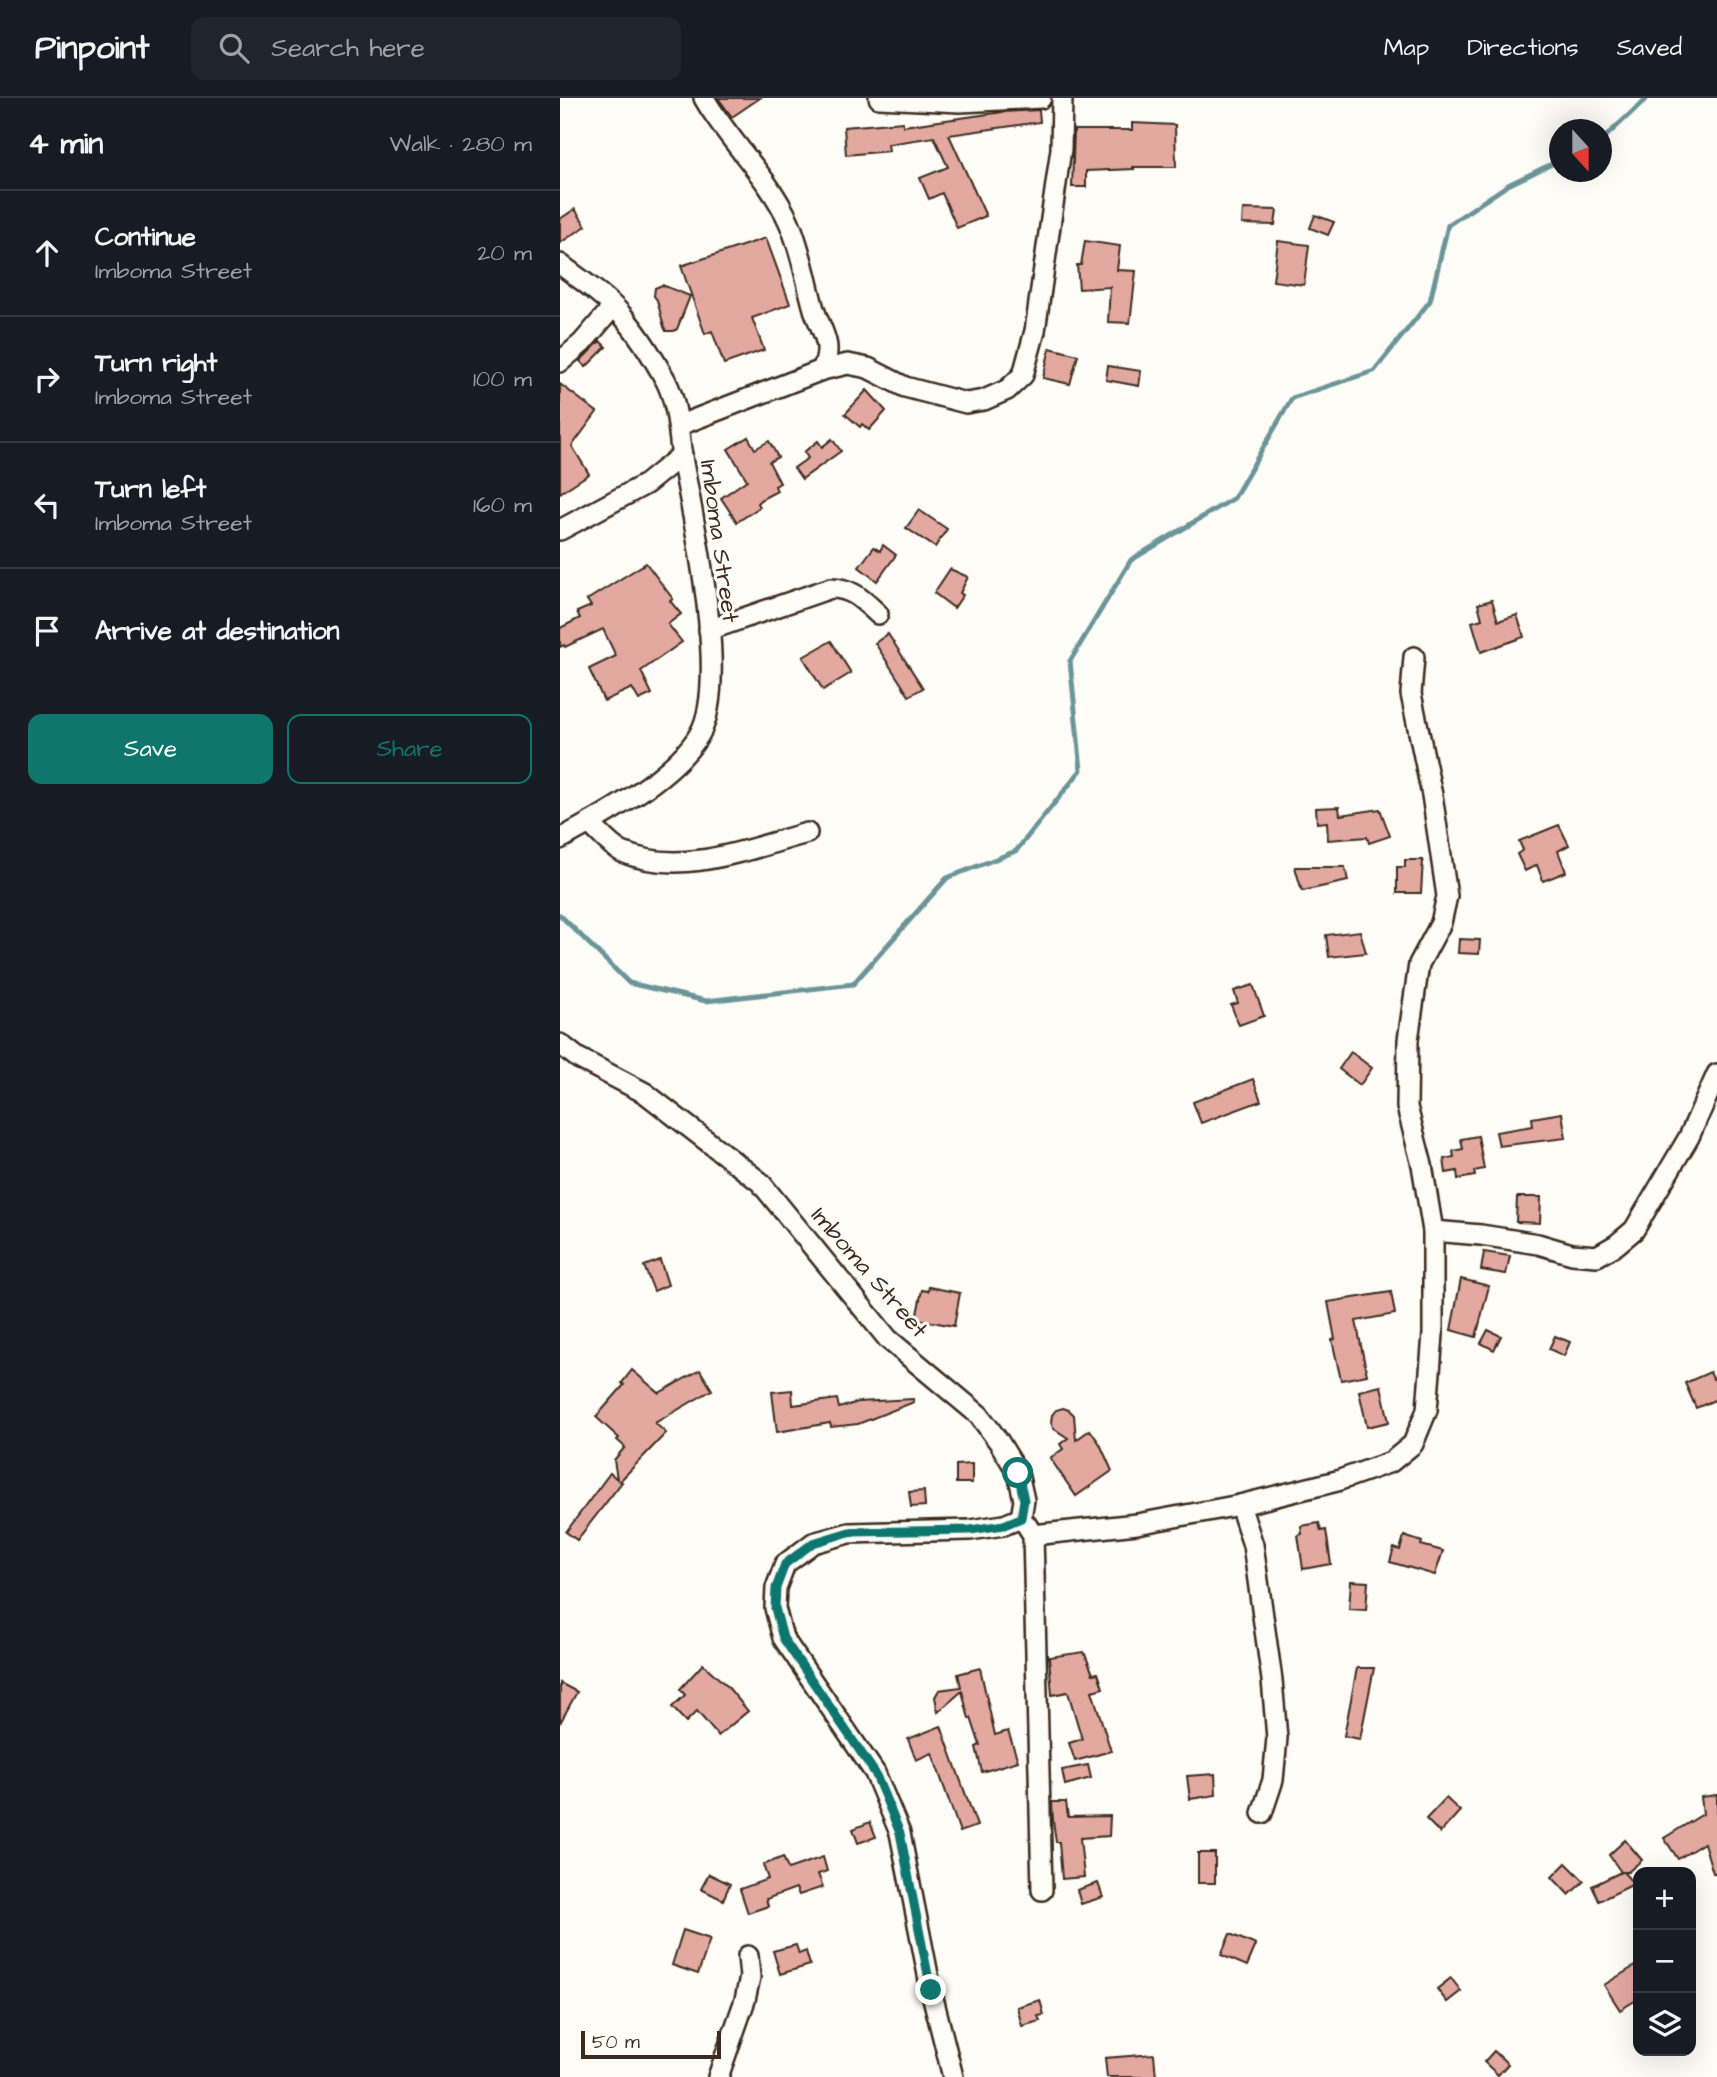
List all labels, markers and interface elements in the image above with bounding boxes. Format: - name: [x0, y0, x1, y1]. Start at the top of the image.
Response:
- search box: [191, 17, 681, 80]
- text: Pinpoint: [35, 25, 149, 71]
- icon: search: [215, 29, 253, 67]
- text: Search here: [271, 30, 425, 66]
- text: Map: [1384, 31, 1429, 65]
- text: Directions: [1467, 31, 1579, 65]
- text: Saved: [1617, 31, 1682, 65]
- north arrow: [1549, 119, 1612, 182]
- text: 4 min: [28, 123, 103, 165]
- text: Walk · 280 m: [390, 128, 532, 160]
- text: Continue: [95, 219, 196, 255]
- icon: ahead: [28, 234, 66, 272]
- text: 20 m: [477, 237, 532, 269]
- text: Imboma Street: [95, 255, 252, 287]
- text: Turn right: [95, 345, 217, 381]
- icon: right: [28, 360, 66, 398]
- text: 100 m: [473, 363, 532, 395]
- text: Imboma Street: [95, 381, 252, 413]
- street label: Imboma Street: [691, 458, 747, 625]
- text: Turn left: [95, 471, 206, 507]
- icon: left: [28, 486, 66, 524]
- text: 160 m: [473, 489, 532, 521]
- text: Imboma Street: [95, 507, 252, 539]
- icon: arrive: [28, 612, 66, 650]
- text: Arrive at destination: [95, 613, 340, 649]
- button: Save: [28, 714, 273, 784]
- button: Share: [287, 714, 532, 784]
- street label: Imboma Street: [803, 1200, 936, 1346]
- route start: [1002, 1457, 1033, 1488]
- map controls: [1633, 1867, 1696, 2056]
- button: +: [1633, 1867, 1696, 1930]
- button: −: [1633, 1930, 1696, 1993]
- route end: [915, 1974, 946, 2005]
- button: layers: [1633, 1993, 1696, 2056]
- scale bar: [581, 2028, 721, 2060]
- text: 50 m: [592, 2029, 640, 2056]

